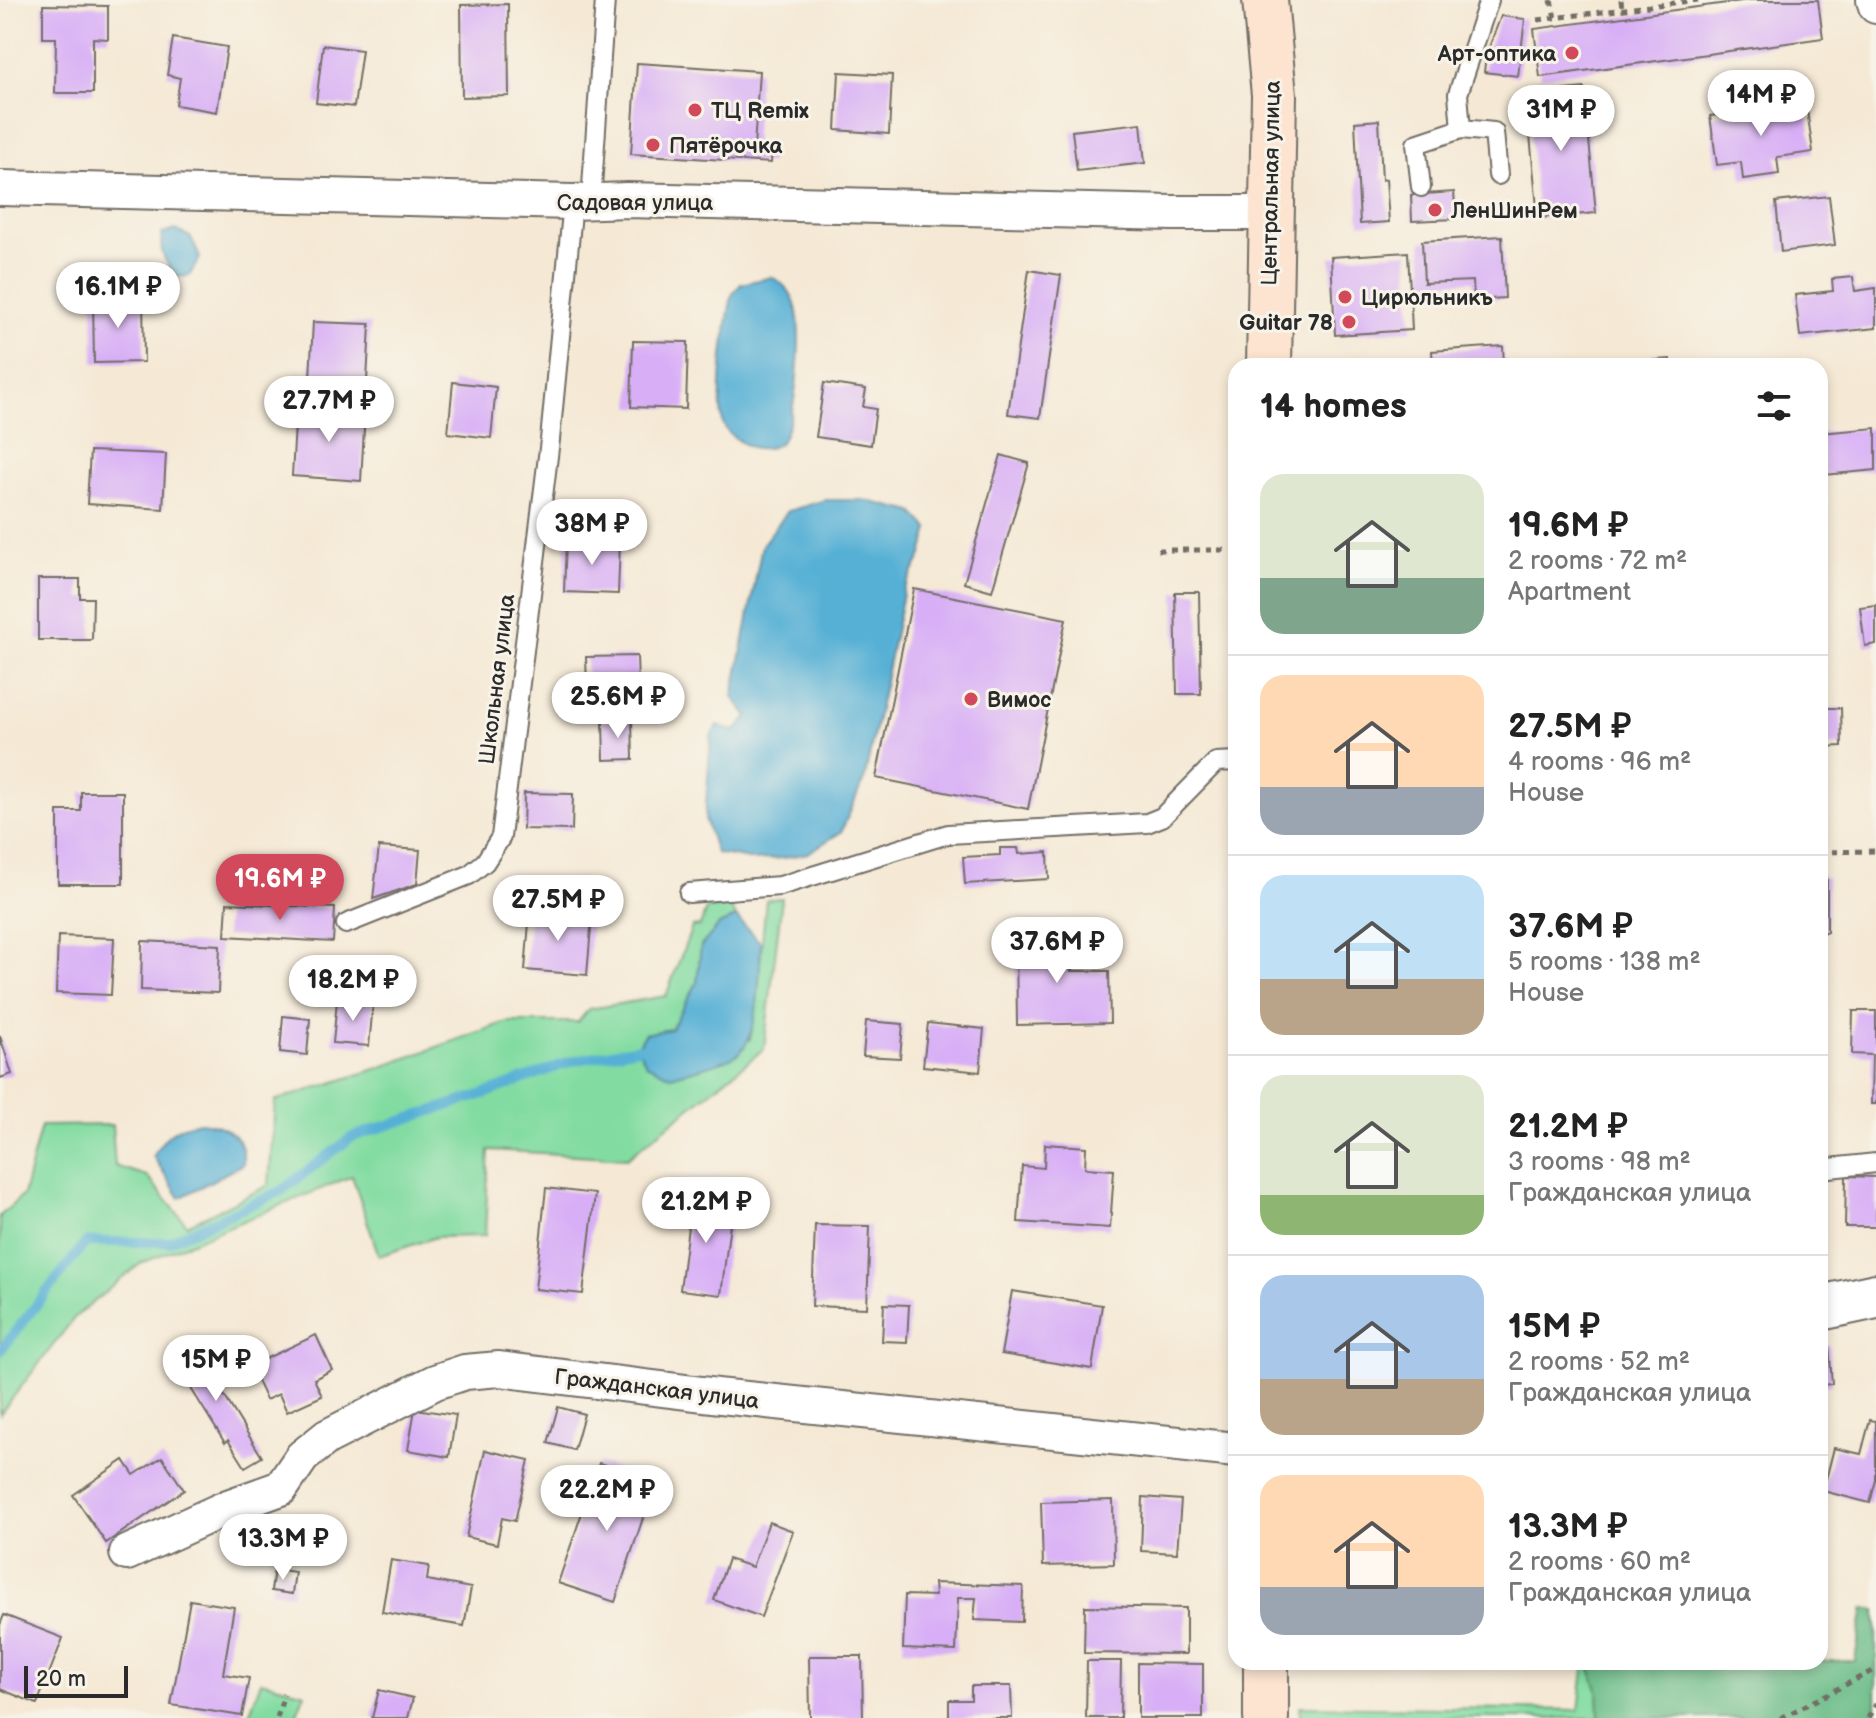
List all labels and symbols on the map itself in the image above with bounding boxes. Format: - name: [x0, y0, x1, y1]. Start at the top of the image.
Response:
- place label: Арт-оптика: [1437, 41, 1556, 68]
- marker: Арт-оптика: [1563, 44, 1581, 62]
- pin: 14M ₽: [1705, 70, 1817, 138]
- street label: Центральная улица: [1256, 80, 1287, 286]
- pin: 31M ₽: [1505, 85, 1617, 153]
- place label: ТЦ Remix: [711, 98, 809, 125]
- marker: ТЦ Remix: [686, 101, 704, 119]
- place label: Пятёрочка: [669, 133, 783, 160]
- marker: Пятёрочка: [644, 136, 662, 154]
- street label: Садовая улица: [557, 190, 713, 217]
- place label: ЛенШинРем: [1450, 198, 1578, 225]
- marker: ЛенШинРем: [1426, 201, 1444, 219]
- pin: 16.1M ₽: [44, 262, 192, 330]
- place label: Цирюльникъ: [1361, 285, 1493, 312]
- marker: Цирюльникъ: [1336, 288, 1354, 306]
- place label: Guitar 78: [1239, 310, 1333, 337]
- marker: Guitar 78: [1340, 313, 1358, 331]
- pin: 27.7M ₽: [255, 376, 403, 444]
- pin: 38M ₽: [536, 499, 648, 567]
- street label: Школьная улица: [474, 592, 521, 766]
- pin: 25.6M ₽: [544, 672, 692, 740]
- place label: Вимос: [987, 687, 1051, 714]
- marker: Вимос: [962, 690, 980, 708]
- pin: 19.6M ₽: [206, 854, 354, 922]
- pin: 27.5M ₽: [484, 875, 632, 943]
- pin: 37.6M ₽: [983, 917, 1131, 985]
- pin: 18.2M ₽: [279, 955, 427, 1023]
- pin: 21.2M ₽: [632, 1177, 780, 1245]
- pin: 15M ₽: [160, 1335, 272, 1403]
- street label: Гражданская улица: [553, 1364, 761, 1415]
- pin: 22.2M ₽: [533, 1465, 681, 1533]
- pin: 13.3M ₽: [209, 1514, 357, 1582]
- scale bar: [24, 1662, 128, 1698]

